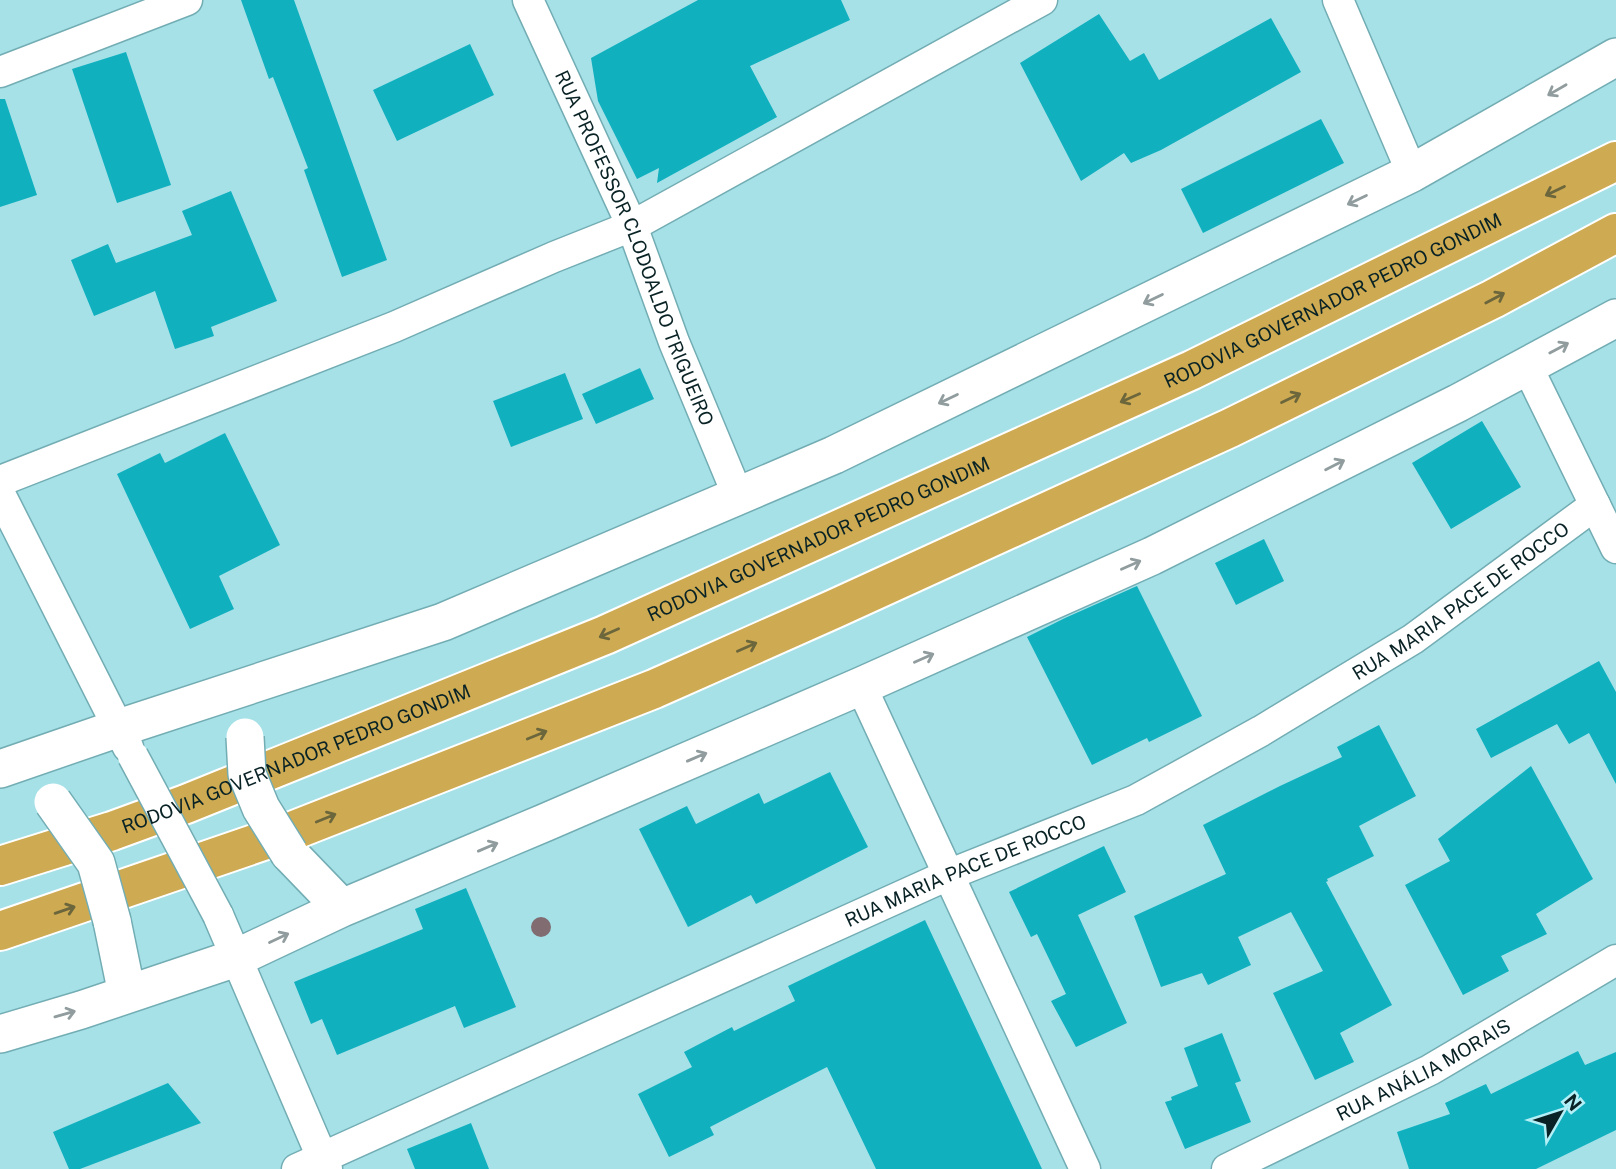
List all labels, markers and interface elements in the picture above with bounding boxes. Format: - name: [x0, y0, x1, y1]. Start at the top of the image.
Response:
- street label: RUA PROFESSOR CLODOALDO TRIGUEIRO: [551, 67, 718, 429]
- one-way arrow: [1547, 84, 1567, 98]
- one-way arrow: [1545, 185, 1566, 199]
- one-way arrow: [1347, 193, 1368, 207]
- street label: RODOVIA GOVERNADOR PEDRO GONDIM: [1160, 208, 1505, 392]
- one-way arrow: [1484, 291, 1505, 304]
- one-way arrow: [1143, 293, 1164, 307]
- one-way arrow: [1548, 341, 1569, 355]
- one-way arrow: [1280, 391, 1301, 404]
- one-way arrow: [1119, 392, 1141, 405]
- one-way arrow: [938, 393, 959, 407]
- street label: RODOVIA GOVERNADOR PEDRO GONDIM: [644, 452, 993, 626]
- one-way arrow: [1324, 457, 1345, 471]
- street label: RUA MARIA PACE DE ROCCO: [1348, 517, 1573, 684]
- one-way arrow: [1120, 558, 1142, 571]
- one-way arrow: [599, 627, 620, 640]
- one-way arrow: [736, 640, 757, 653]
- one-way arrow: [912, 651, 934, 664]
- street label: RODOVIA GOVERNADOR PEDRO GONDIM: [118, 679, 474, 838]
- one-way arrow: [526, 727, 548, 740]
- one-way arrow: [686, 750, 707, 763]
- street label: RUA MARIA PACE DE ROCCO: [841, 810, 1089, 931]
- one-way arrow: [314, 811, 336, 824]
- one-way arrow: [477, 840, 498, 853]
- one-way arrow: [53, 902, 75, 915]
- one-way arrow: [268, 931, 289, 944]
- one-way arrow: [54, 1007, 76, 1020]
- street label: RUA ANÁLIA MORAIS: [1333, 1014, 1514, 1125]
- north arrow: [1525, 1078, 1595, 1148]
- text: N: [1560, 1090, 1586, 1115]

